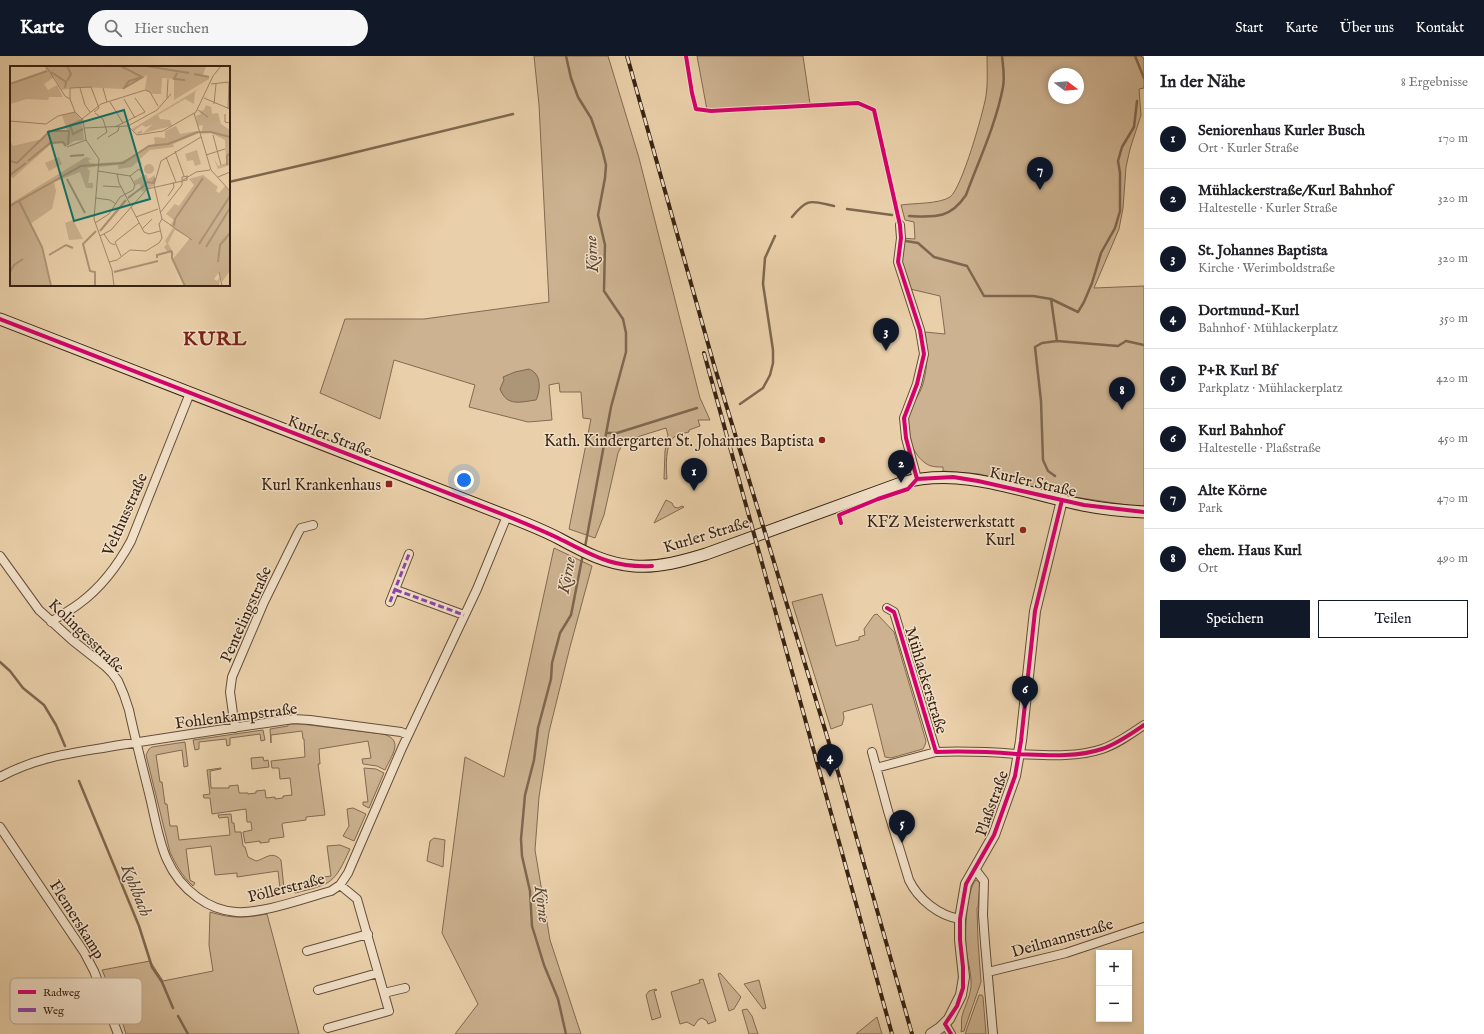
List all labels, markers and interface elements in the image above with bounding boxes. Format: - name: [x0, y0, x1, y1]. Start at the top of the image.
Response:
- search box: [88, 10, 368, 46]
- text: Karte: [20, 16, 64, 40]
- icon: search: [102, 17, 124, 39]
- text: Hier suchen: [134, 19, 209, 38]
- text: Start: [1235, 19, 1263, 37]
- text: Karte: [1285, 19, 1318, 37]
- text: Über uns: [1340, 19, 1394, 37]
- text: Kontakt: [1416, 19, 1464, 37]
- inset map: [10, 66, 230, 286]
- north arrow: [1048, 68, 1084, 104]
- text: In der Nähe: [1160, 72, 1245, 93]
- text: 8 Ergebnisse: [1401, 74, 1468, 91]
- text: Seniorenhaus Kurler Busch: [1198, 121, 1365, 140]
- text: 1: [1171, 130, 1175, 147]
- text: 170 m: [1438, 130, 1468, 147]
- text: Ort · Kurler Straße: [1198, 140, 1299, 157]
- pin: 7: [1027, 157, 1053, 190]
- text: Mühlackerstraße/Kurl Bahnhof: [1198, 181, 1392, 200]
- text: 2: [1170, 190, 1176, 207]
- text: 320 m: [1438, 190, 1468, 207]
- text: Haltestelle · Kurler Straße: [1198, 200, 1337, 217]
- water label: Körne: [581, 235, 604, 274]
- text: St. Johannes Baptista: [1198, 241, 1328, 260]
- text: 3: [1171, 250, 1175, 267]
- text: 320 m: [1438, 250, 1468, 267]
- text: Kirche · Werimboldstraße: [1198, 260, 1335, 277]
- text: Dortmund-Kurl: [1198, 301, 1299, 320]
- text: 4: [1170, 310, 1176, 327]
- text: 350 m: [1439, 310, 1468, 327]
- pin: 3: [873, 318, 899, 351]
- text: Bahnhof · Mühlackerplatz: [1198, 320, 1338, 337]
- district label: KURL: [183, 327, 247, 352]
- text: P+R Kurl Bf: [1198, 361, 1277, 380]
- text: 5: [1171, 370, 1175, 387]
- text: 420 m: [1436, 370, 1468, 387]
- pin: 8: [1109, 377, 1135, 410]
- text: Parkplatz · Mühlackerplatz: [1198, 380, 1343, 397]
- street label: Kurler Straße: [284, 412, 374, 462]
- text: Kurl Bahnhof: [1198, 421, 1283, 440]
- text: 6: [1170, 430, 1176, 447]
- text: 450 m: [1438, 430, 1468, 447]
- place label: Kath. Kindergarten St. Johannes Baptista: [544, 432, 814, 452]
- marker: Kath. Kindergarten St. Johannes Baptista: [817, 435, 827, 445]
- text: Haltestelle · Plaßstraße: [1198, 440, 1321, 457]
- pin: 2: [888, 450, 914, 483]
- pin: 1: [681, 458, 707, 491]
- street label: Kurler Straße: [987, 463, 1078, 503]
- street label: Velthusstraße: [98, 470, 153, 560]
- your location: [454, 470, 474, 490]
- place label: Kurl Krankenhaus: [261, 476, 381, 496]
- marker: Kurl Krankenhaus: [384, 479, 394, 489]
- text: Alte Körne: [1198, 481, 1267, 500]
- text: 7: [1170, 490, 1176, 507]
- text: 470 m: [1437, 490, 1468, 507]
- text: Park: [1198, 500, 1223, 517]
- street label: Kurler Straße: [661, 513, 752, 558]
- place label: KFZ Meisterwerkstatt Kurl: [867, 513, 1016, 551]
- marker: KFZ Meisterwerkstatt Kurl: [1018, 525, 1028, 535]
- text: ehem. Haus Kurl: [1198, 541, 1302, 560]
- text: 8: [1170, 550, 1176, 567]
- text: 490 m: [1437, 550, 1468, 567]
- water label: Körne: [553, 555, 581, 596]
- text: Ort: [1198, 560, 1218, 577]
- street label: Pentelingstraße: [217, 564, 277, 666]
- street label: Kolingesstraße: [43, 595, 128, 678]
- button: Speichern: [1160, 600, 1310, 638]
- button: Teilen: [1318, 600, 1468, 638]
- street label: Mühlackerstraße: [899, 625, 951, 737]
- pin: 6: [1012, 676, 1038, 709]
- street label: Fohlenkampstraße: [174, 700, 299, 734]
- pin: 4: [817, 744, 843, 777]
- street label: Plaßstraße: [972, 768, 1014, 839]
- pin: 5: [889, 810, 915, 843]
- water label: Kohlbach: [115, 860, 156, 920]
- street label: Pöllerstraße: [246, 870, 327, 908]
- street label: Flemerskamp: [44, 877, 109, 964]
- water label: Körne: [529, 884, 554, 924]
- street label: Deilmannstraße: [1009, 915, 1116, 963]
- map controls: [1096, 950, 1132, 1022]
- button: +: [1096, 950, 1132, 986]
- legend: [10, 978, 142, 1024]
- text: Radweg: [43, 986, 81, 1000]
- button: −: [1096, 986, 1132, 1022]
- text: Weg: [43, 1004, 65, 1018]

